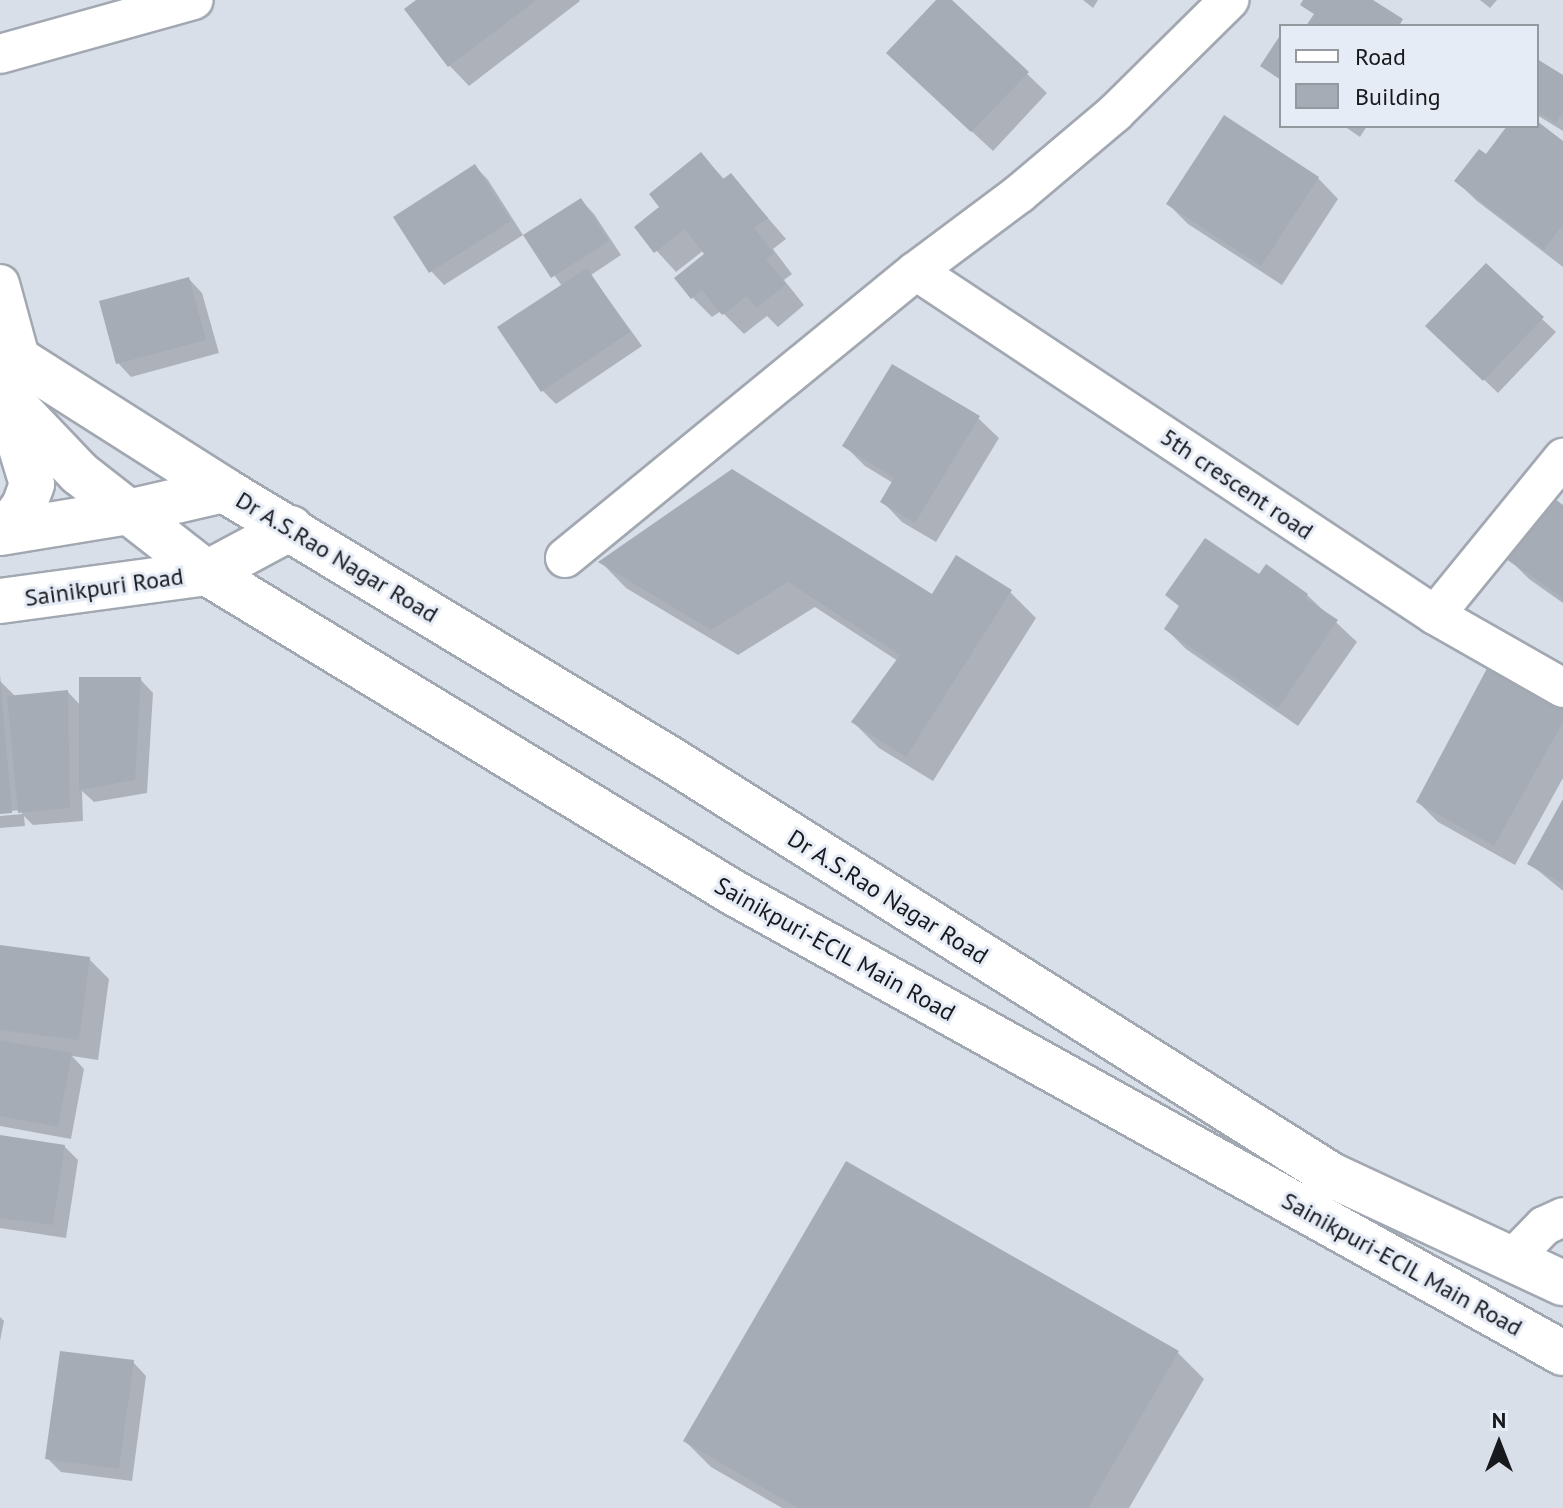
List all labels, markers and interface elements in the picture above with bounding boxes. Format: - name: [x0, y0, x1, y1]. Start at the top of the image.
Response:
- legend: [1279, 24, 1539, 128]
- text: Road: [1355, 41, 1406, 72]
- text: Building: [1355, 81, 1441, 112]
- street label: 5th crescent road: [1155, 422, 1319, 546]
- street label: Dr A.S.Rao Nagar Road: [230, 485, 444, 629]
- street label: Sainikpuri Road: [23, 562, 185, 612]
- street label: Dr A.S.Rao Nagar Road: [782, 823, 994, 971]
- street label: Sainikpuri-ECIL Main Road: [709, 871, 961, 1027]
- street label: Sainikpuri-ECIL Main Road: [1276, 1186, 1528, 1342]
- north arrow: [1459, 1404, 1539, 1484]
- text: N: [1492, 1406, 1506, 1434]

